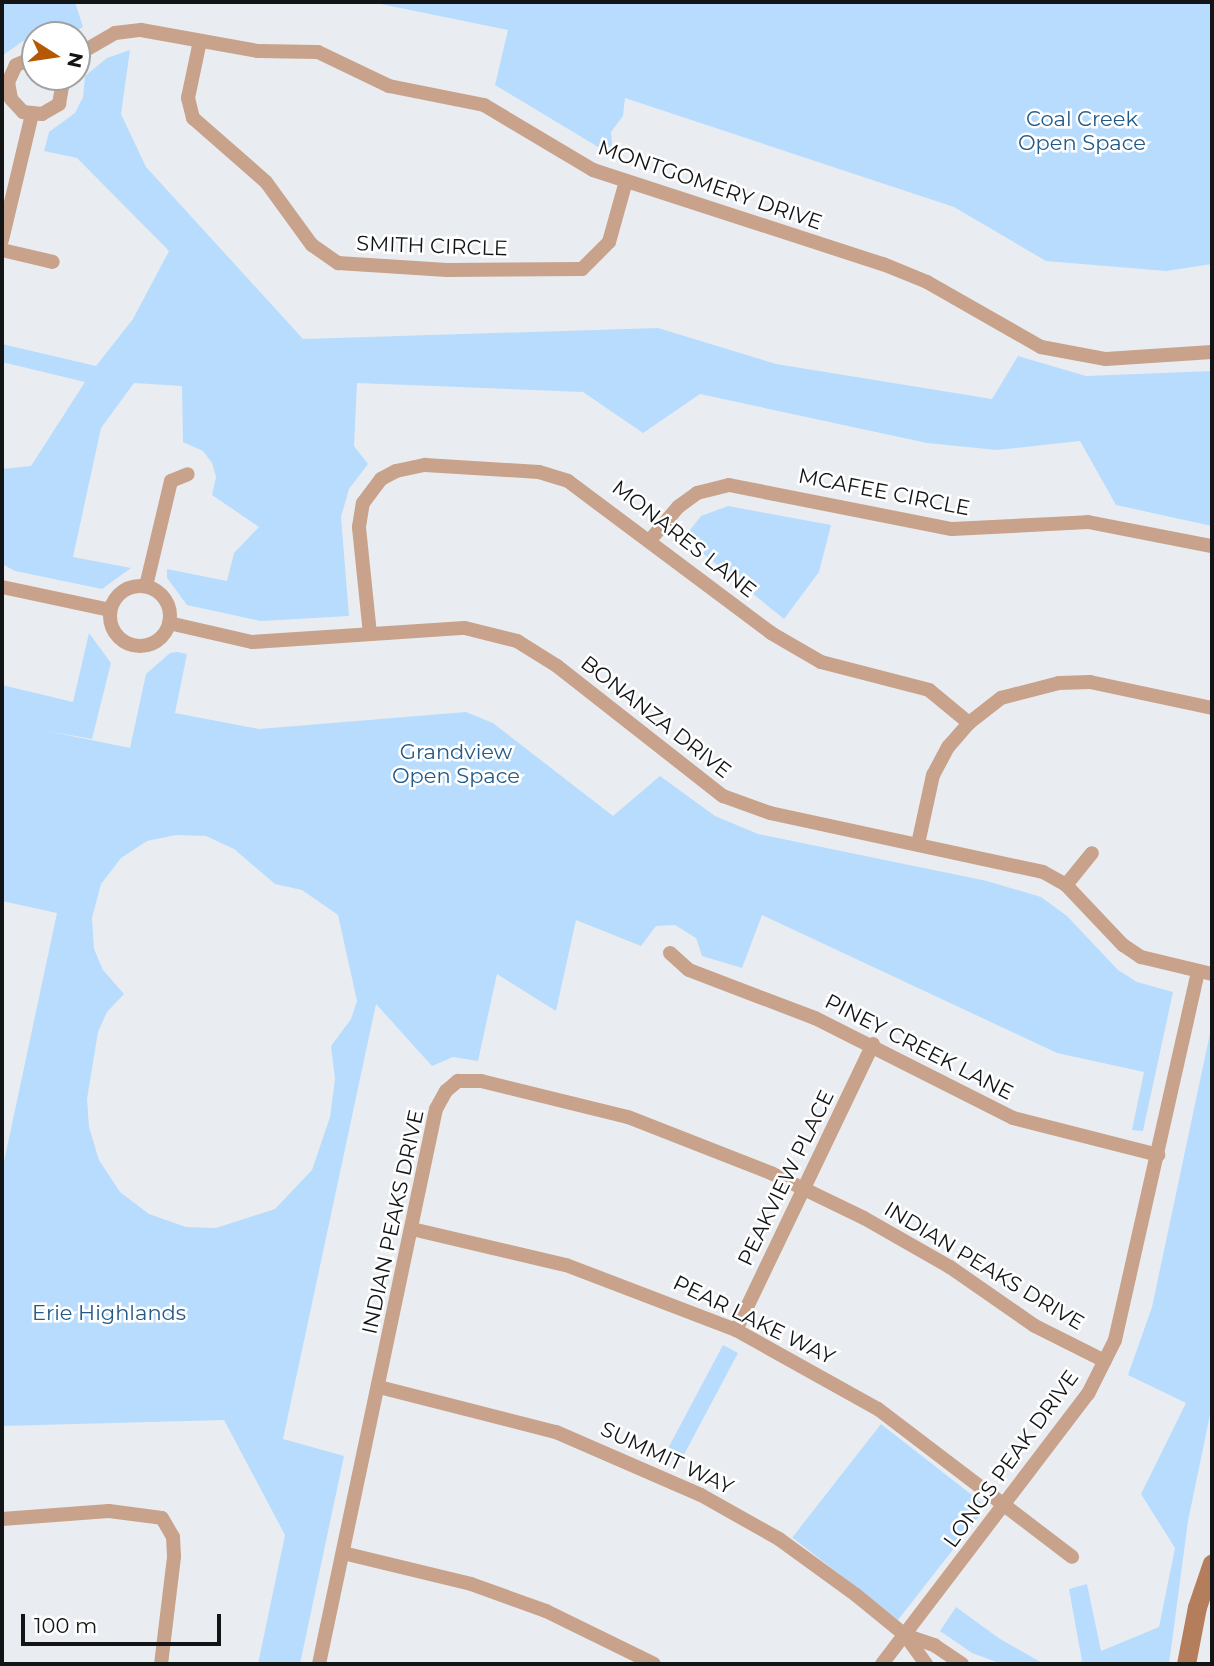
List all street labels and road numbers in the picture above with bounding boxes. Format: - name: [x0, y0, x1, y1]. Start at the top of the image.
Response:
- street label: MONTGOMERY DRIVE: [595, 135, 825, 235]
- street label: SMITH CIRCLE: [356, 231, 508, 261]
- street label: MCAFEE CIRCLE: [796, 463, 972, 521]
- street label: MONARES LANE: [607, 475, 761, 603]
- street label: BONANZA DRIVE: [576, 650, 736, 784]
- street label: PINEY CREEK LANE: [821, 989, 1017, 1105]
- street label: PEAKVIEW PLACE: [732, 1086, 840, 1270]
- street label: INDIAN PEAKS DRIVE: [357, 1108, 429, 1336]
- street label: INDIAN PEAKS DRIVE: [879, 1196, 1089, 1336]
- street label: PEAR LAKE WAY: [669, 1270, 839, 1370]
- street label: LONGS PEAK DRIVE: [938, 1366, 1084, 1552]
- street label: SUMMIT WAY: [597, 1416, 737, 1500]

